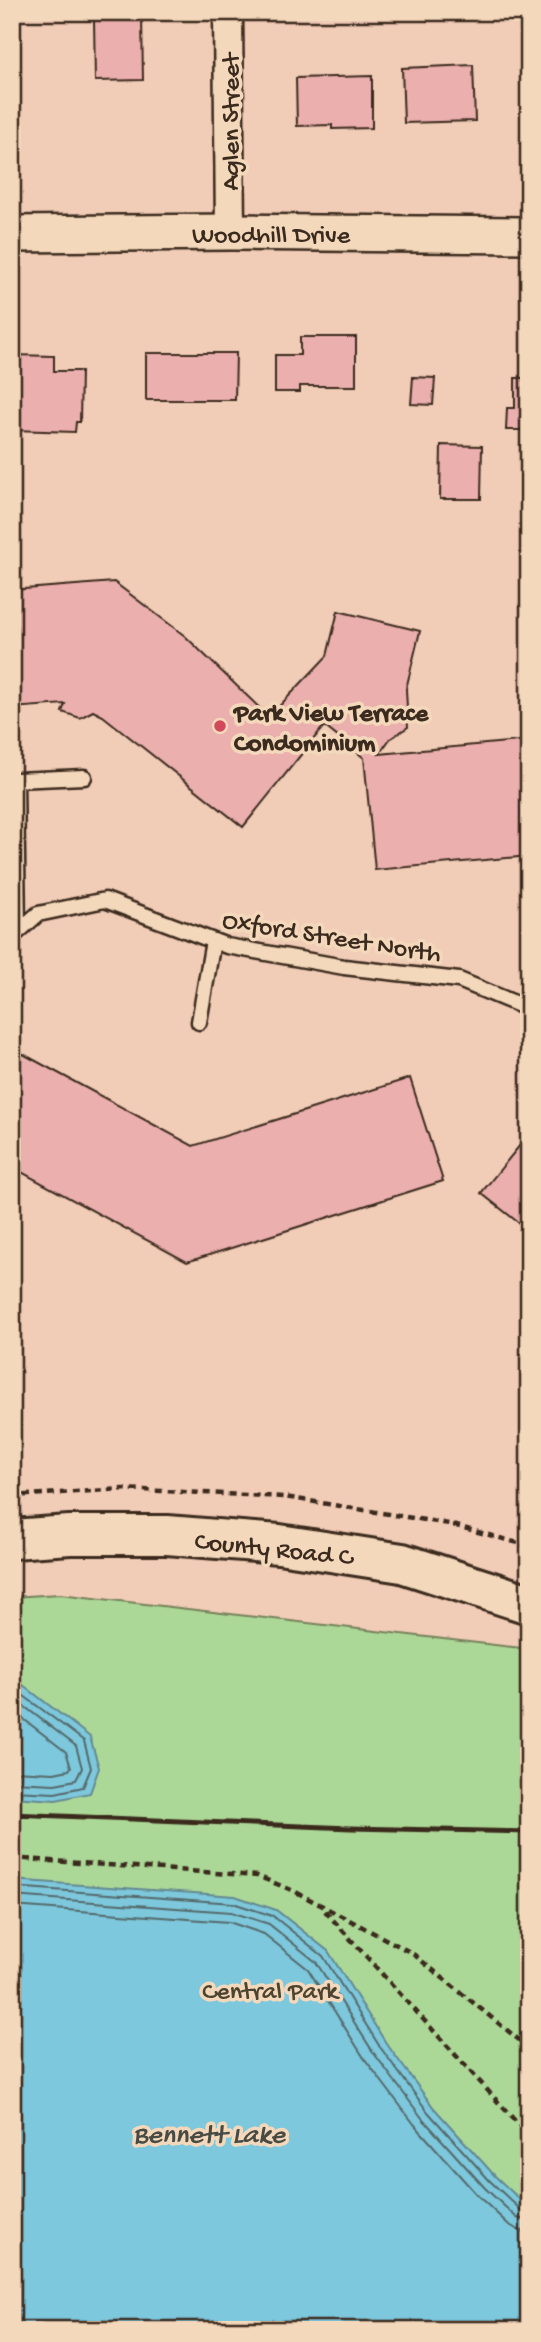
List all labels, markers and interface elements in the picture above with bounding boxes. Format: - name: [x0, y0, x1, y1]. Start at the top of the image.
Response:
- street label: Aglen Street: [218, 51, 249, 191]
- street label: Woodhill Drive: [192, 222, 351, 253]
- place label: Park View Terrace Condominium: [232, 700, 430, 761]
- marker: Park View Terrace Condominium: [212, 718, 228, 734]
- street label: Oxford Street North: [220, 907, 443, 972]
- street label: County Road C: [193, 1528, 356, 1575]
- park label: Central Park: [202, 1978, 340, 2009]
- water label: Bennett Lake: [133, 2120, 287, 2153]

